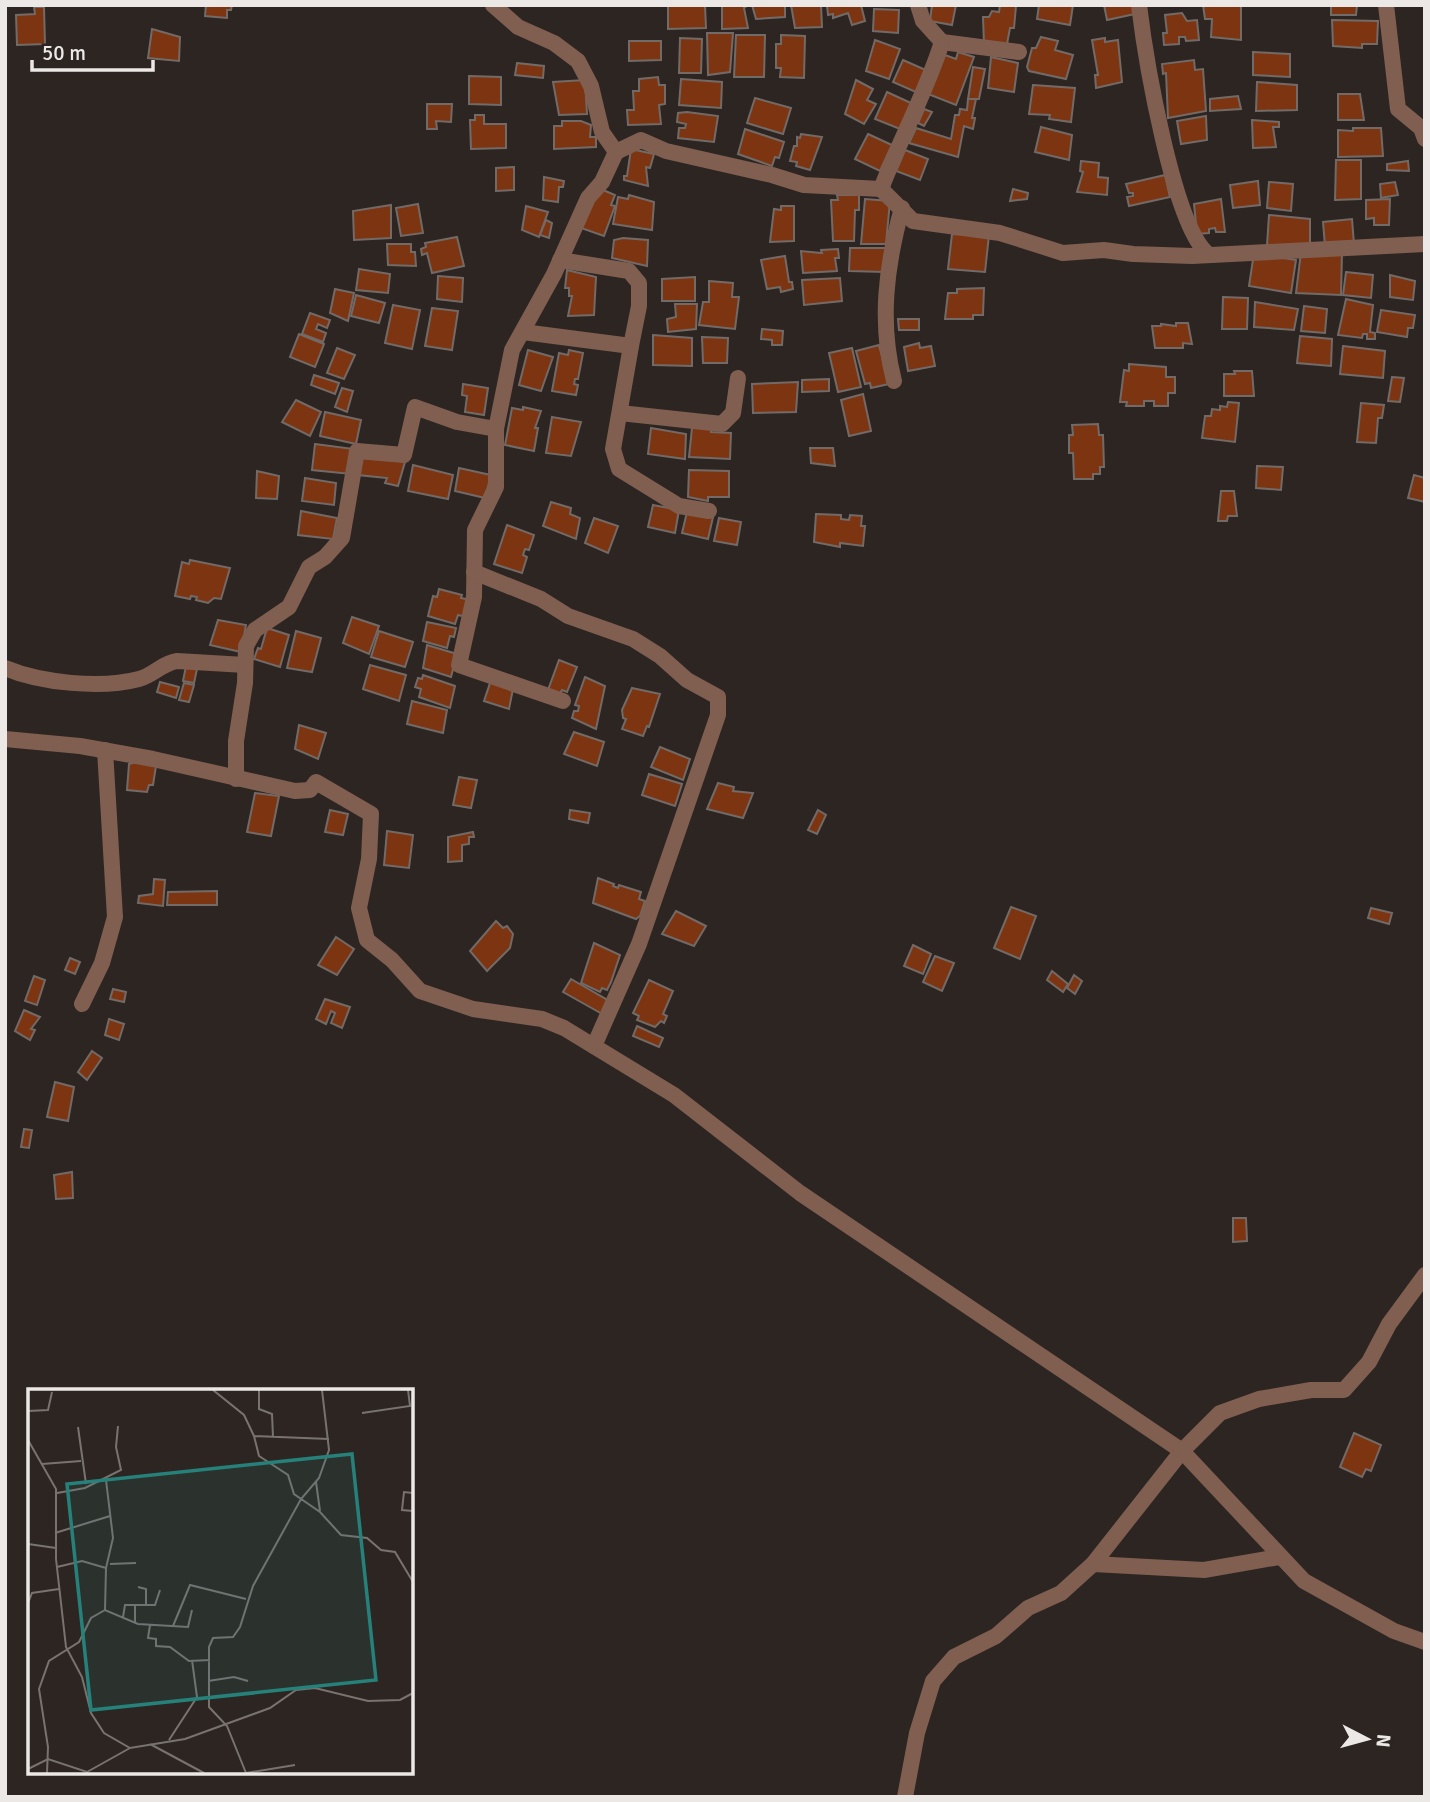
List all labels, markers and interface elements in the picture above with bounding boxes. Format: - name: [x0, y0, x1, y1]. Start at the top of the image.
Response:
- scale bar: [32, 28, 152, 72]
- text: 50 m: [42, 40, 86, 66]
- inset map: [28, 1389, 413, 1774]
- north arrow: [1332, 1704, 1402, 1774]
- text: N: [1370, 1733, 1396, 1748]

